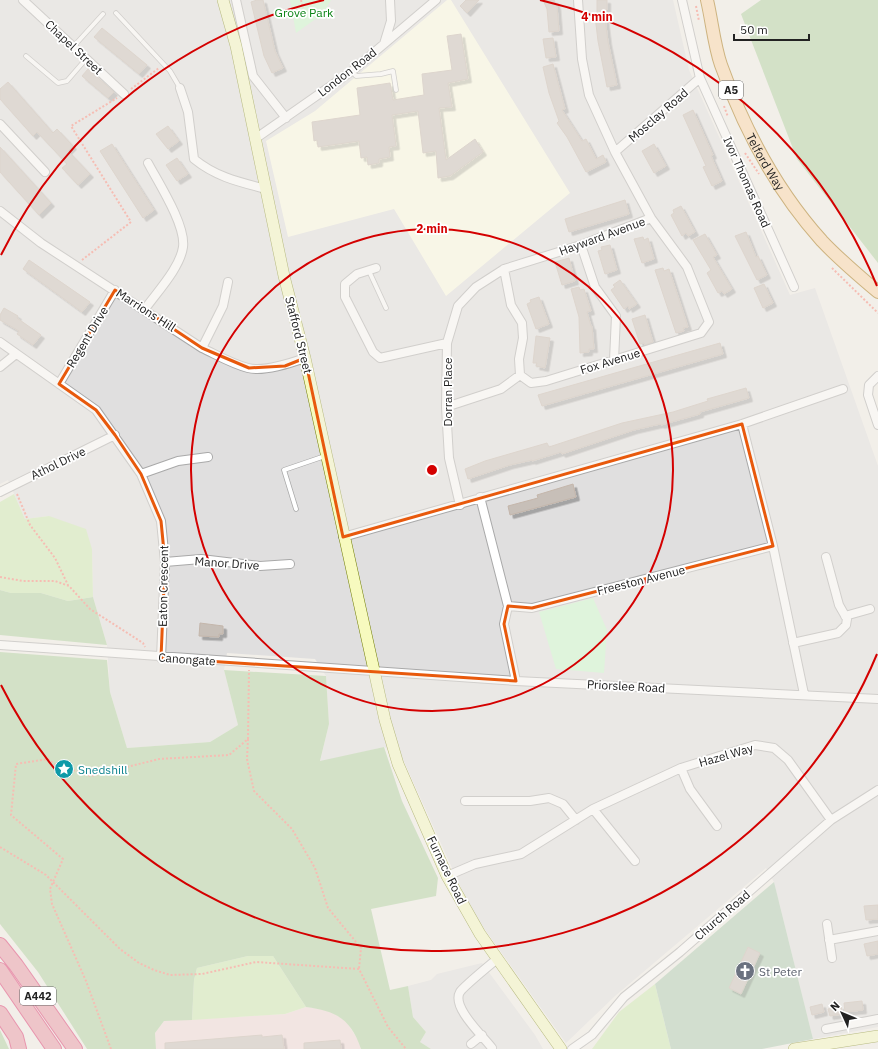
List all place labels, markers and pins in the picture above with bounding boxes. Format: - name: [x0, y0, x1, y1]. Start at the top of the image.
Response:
- centre of rings: [425, 463, 439, 477]
- place icon: Snedshill: [53, 758, 75, 780]
- place label: Snedshill: [78, 762, 127, 777]
- church icon: St Peter: [734, 960, 756, 982]
- place label: St Peter: [759, 964, 802, 979]

